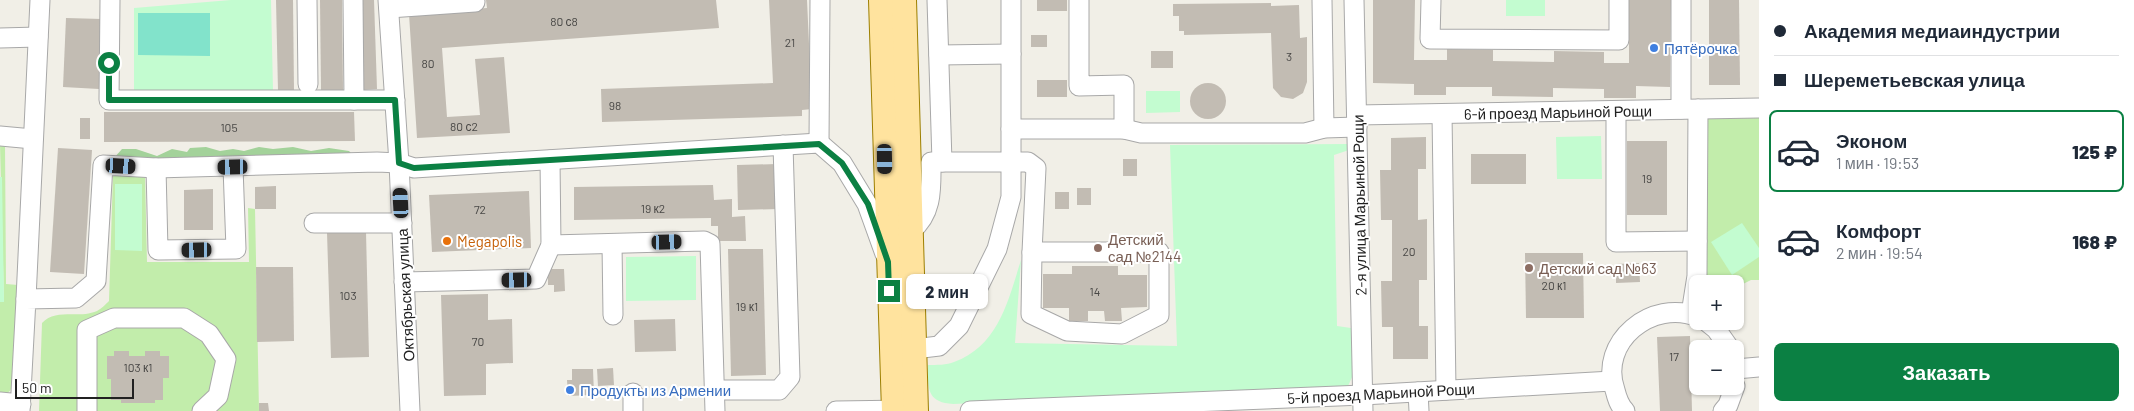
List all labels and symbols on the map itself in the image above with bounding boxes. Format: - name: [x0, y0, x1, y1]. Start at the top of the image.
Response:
- house number: 80 с8: [550, 14, 578, 28]
- house number: 21: [785, 35, 795, 49]
- place label: Пятёрочка: [1664, 39, 1738, 57]
- marker: Пятёрочка: [1648, 42, 1660, 54]
- house number: 3: [1286, 49, 1292, 63]
- route start: [98, 52, 120, 74]
- house number: 80: [421, 56, 435, 70]
- house number: 98: [609, 98, 621, 112]
- street label: 6-й проезд Марьиной Рощи: [1464, 101, 1652, 123]
- street label: 2-я улица Марьиной Рощи: [1348, 114, 1370, 296]
- house number: 80 с2: [450, 119, 478, 133]
- house number: 105: [220, 120, 238, 134]
- car: [877, 144, 892, 174]
- car: [105, 158, 136, 174]
- car: [217, 159, 248, 175]
- house number: 19: [1642, 171, 1652, 185]
- car: [392, 188, 409, 218]
- house number: 19 к2: [641, 201, 665, 215]
- house number: 72: [474, 202, 486, 216]
- street label: Октябрьская улица: [392, 227, 417, 362]
- place label: Детский сад №2144: [1108, 230, 1181, 265]
- place label: Megapolis: [457, 232, 522, 250]
- car: [651, 234, 682, 250]
- marker: Megapolis: [441, 235, 453, 247]
- car: [181, 242, 212, 258]
- marker: Детский сад №2144: [1092, 242, 1104, 254]
- house number: 20: [1402, 244, 1416, 258]
- place label: Детский сад №63: [1539, 259, 1657, 277]
- marker: Детский сад №63: [1523, 262, 1535, 274]
- car: [501, 272, 532, 288]
- callout: 2 мин: [906, 274, 989, 308]
- house number: 20 к1: [1541, 278, 1567, 292]
- route end: [878, 280, 900, 302]
- house number: 14: [1090, 284, 1100, 298]
- house number: 103: [339, 288, 357, 302]
- house number: 19 к1: [736, 299, 758, 313]
- house number: 70: [472, 334, 484, 348]
- house number: 17: [1669, 349, 1679, 363]
- house number: 103 к1: [123, 360, 153, 374]
- scale bar: [15, 376, 134, 399]
- street label: 5-й проезд Марьиной Рощи: [1287, 379, 1475, 407]
- place label: Продукты из Армении: [580, 381, 731, 399]
- marker: Продукты из Армении: [564, 384, 576, 396]

